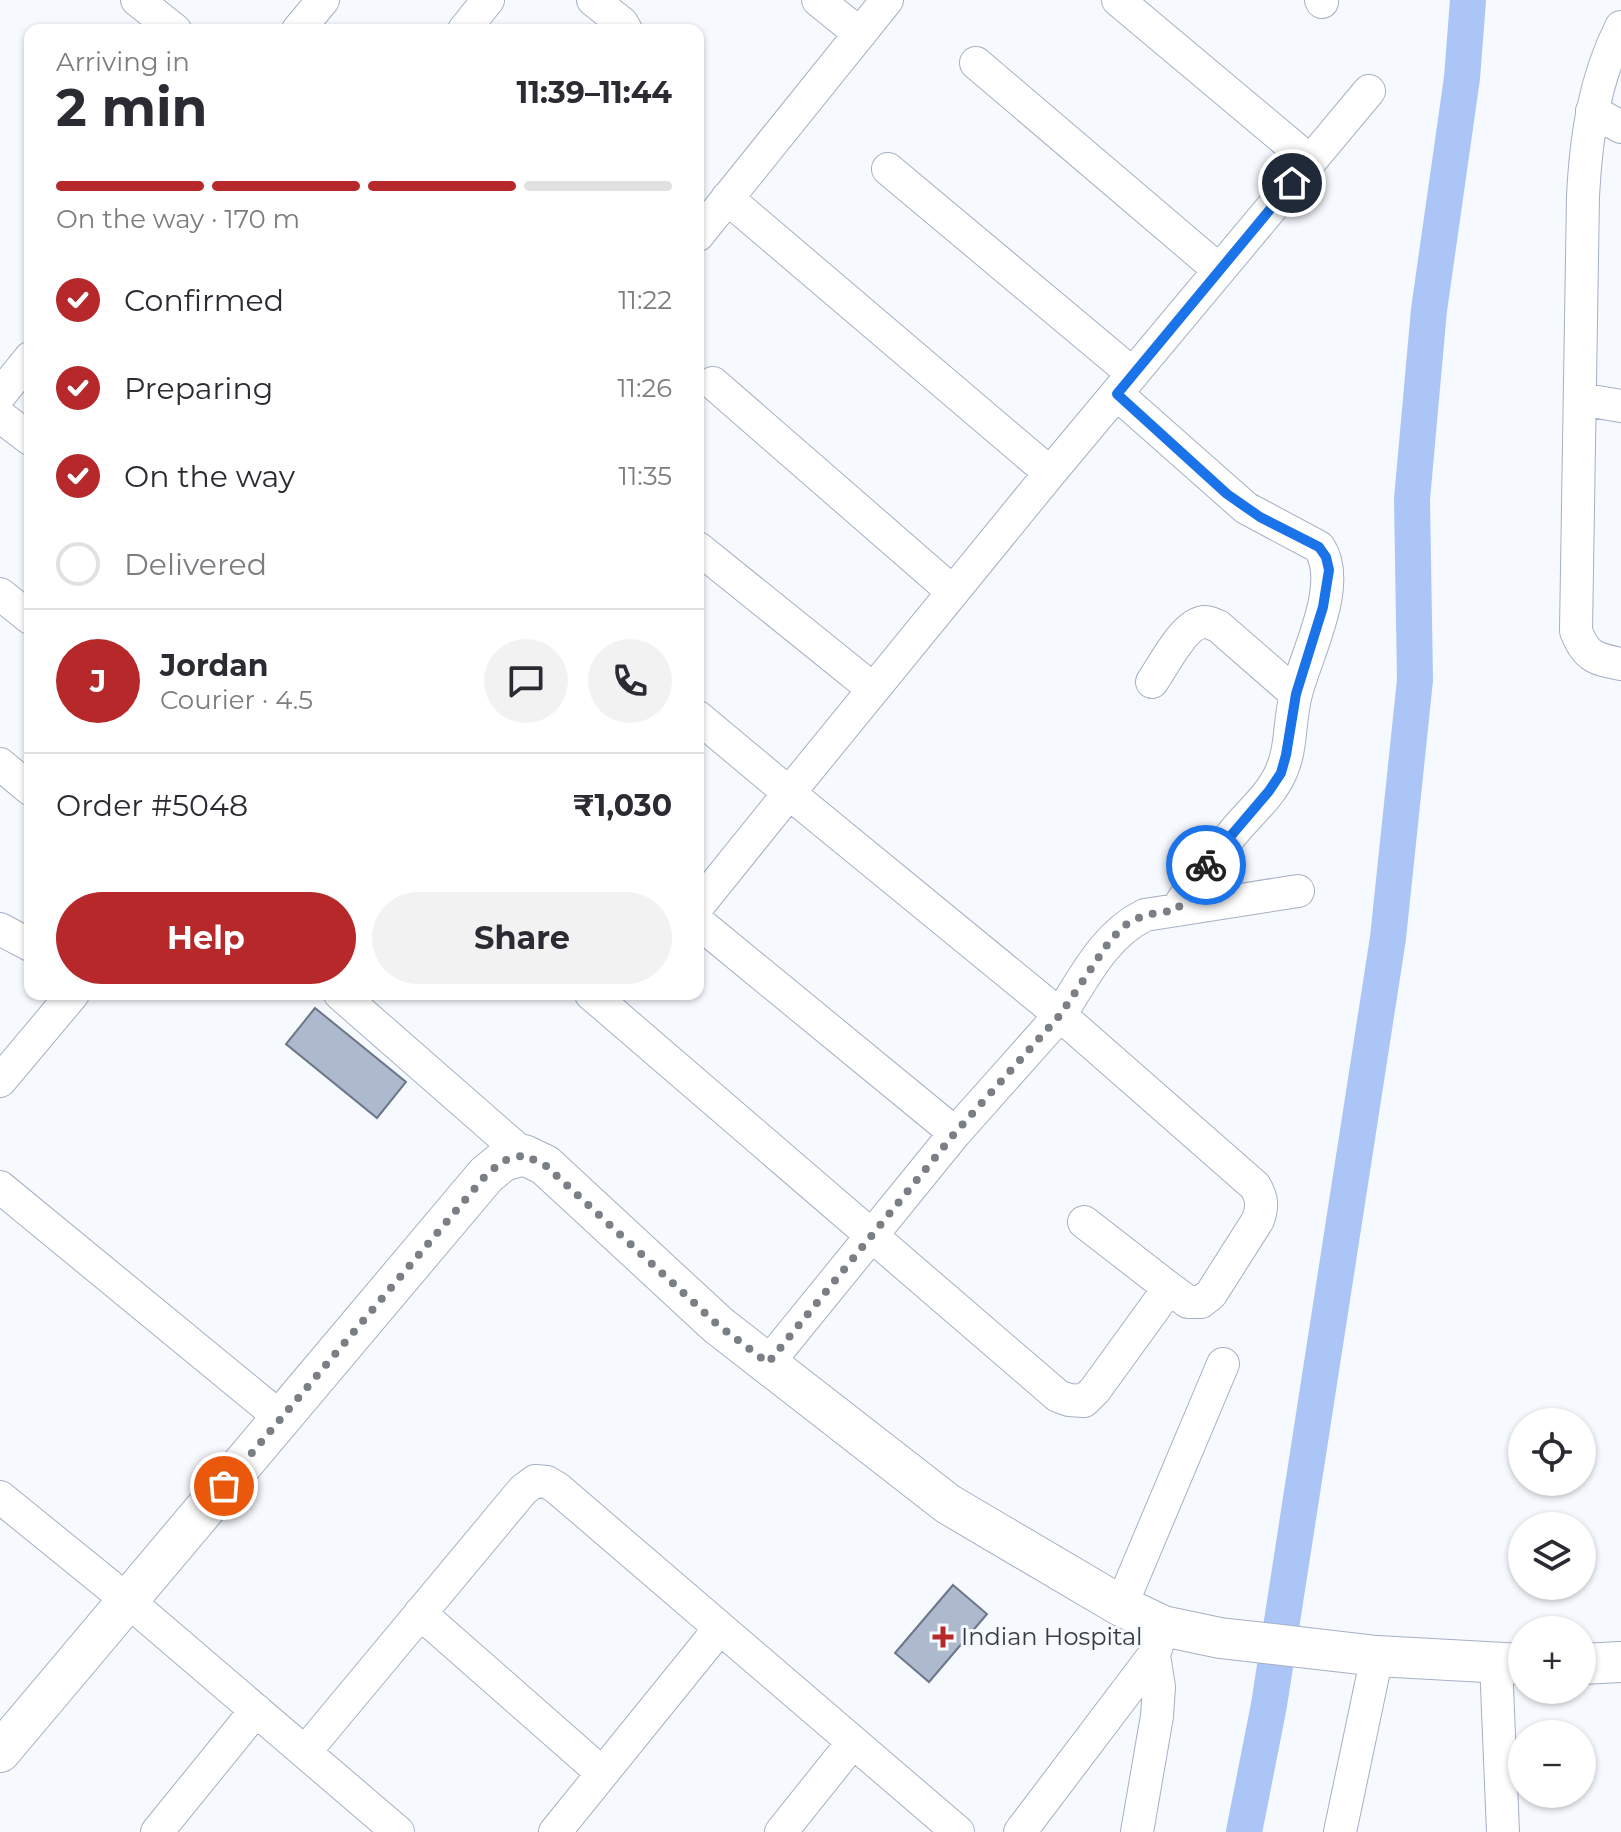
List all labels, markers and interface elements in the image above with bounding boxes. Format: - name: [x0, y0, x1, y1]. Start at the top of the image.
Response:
- text: Arriving in: [56, 46, 190, 78]
- text: 11:39–11:44: [517, 74, 672, 111]
- text: 2 min: [56, 76, 208, 139]
- pin: [1258, 149, 1326, 217]
- icon: home: [1270, 161, 1314, 205]
- text: On the way · 170 m: [56, 203, 300, 235]
- icon: check: [56, 278, 100, 322]
- text: Confirmed: [124, 282, 284, 319]
- text: 11:22: [618, 284, 672, 316]
- icon: check: [56, 366, 100, 410]
- text: Preparing: [124, 370, 273, 407]
- text: 11:26: [617, 372, 672, 404]
- icon: check: [56, 454, 100, 498]
- text: On the way: [124, 458, 295, 495]
- text: 11:35: [619, 460, 672, 492]
- text: Delivered: [124, 546, 267, 583]
- button: chat: [484, 639, 568, 723]
- button: phone: [588, 639, 672, 723]
- text: Jordan: [160, 647, 269, 684]
- text: J: [90, 663, 106, 700]
- text: Courier · 4.5: [160, 684, 313, 716]
- text: Order #5048: [56, 787, 248, 824]
- text: ₹1,030: [573, 787, 672, 824]
- courier: [1166, 825, 1246, 905]
- icon: bike: [1184, 843, 1228, 887]
- button: Help: [56, 892, 356, 984]
- button: Share: [372, 892, 672, 984]
- map controls: [1508, 1408, 1596, 1808]
- button: locate: [1508, 1408, 1596, 1496]
- pin: [190, 1452, 258, 1520]
- icon: bag: [202, 1464, 246, 1508]
- button: layers: [1508, 1512, 1596, 1600]
- button: +: [1508, 1616, 1596, 1704]
- place label: Indian Hospital: [961, 1622, 1143, 1651]
- marker: Indian Hospital: [932, 1626, 954, 1648]
- button: −: [1508, 1720, 1596, 1808]

